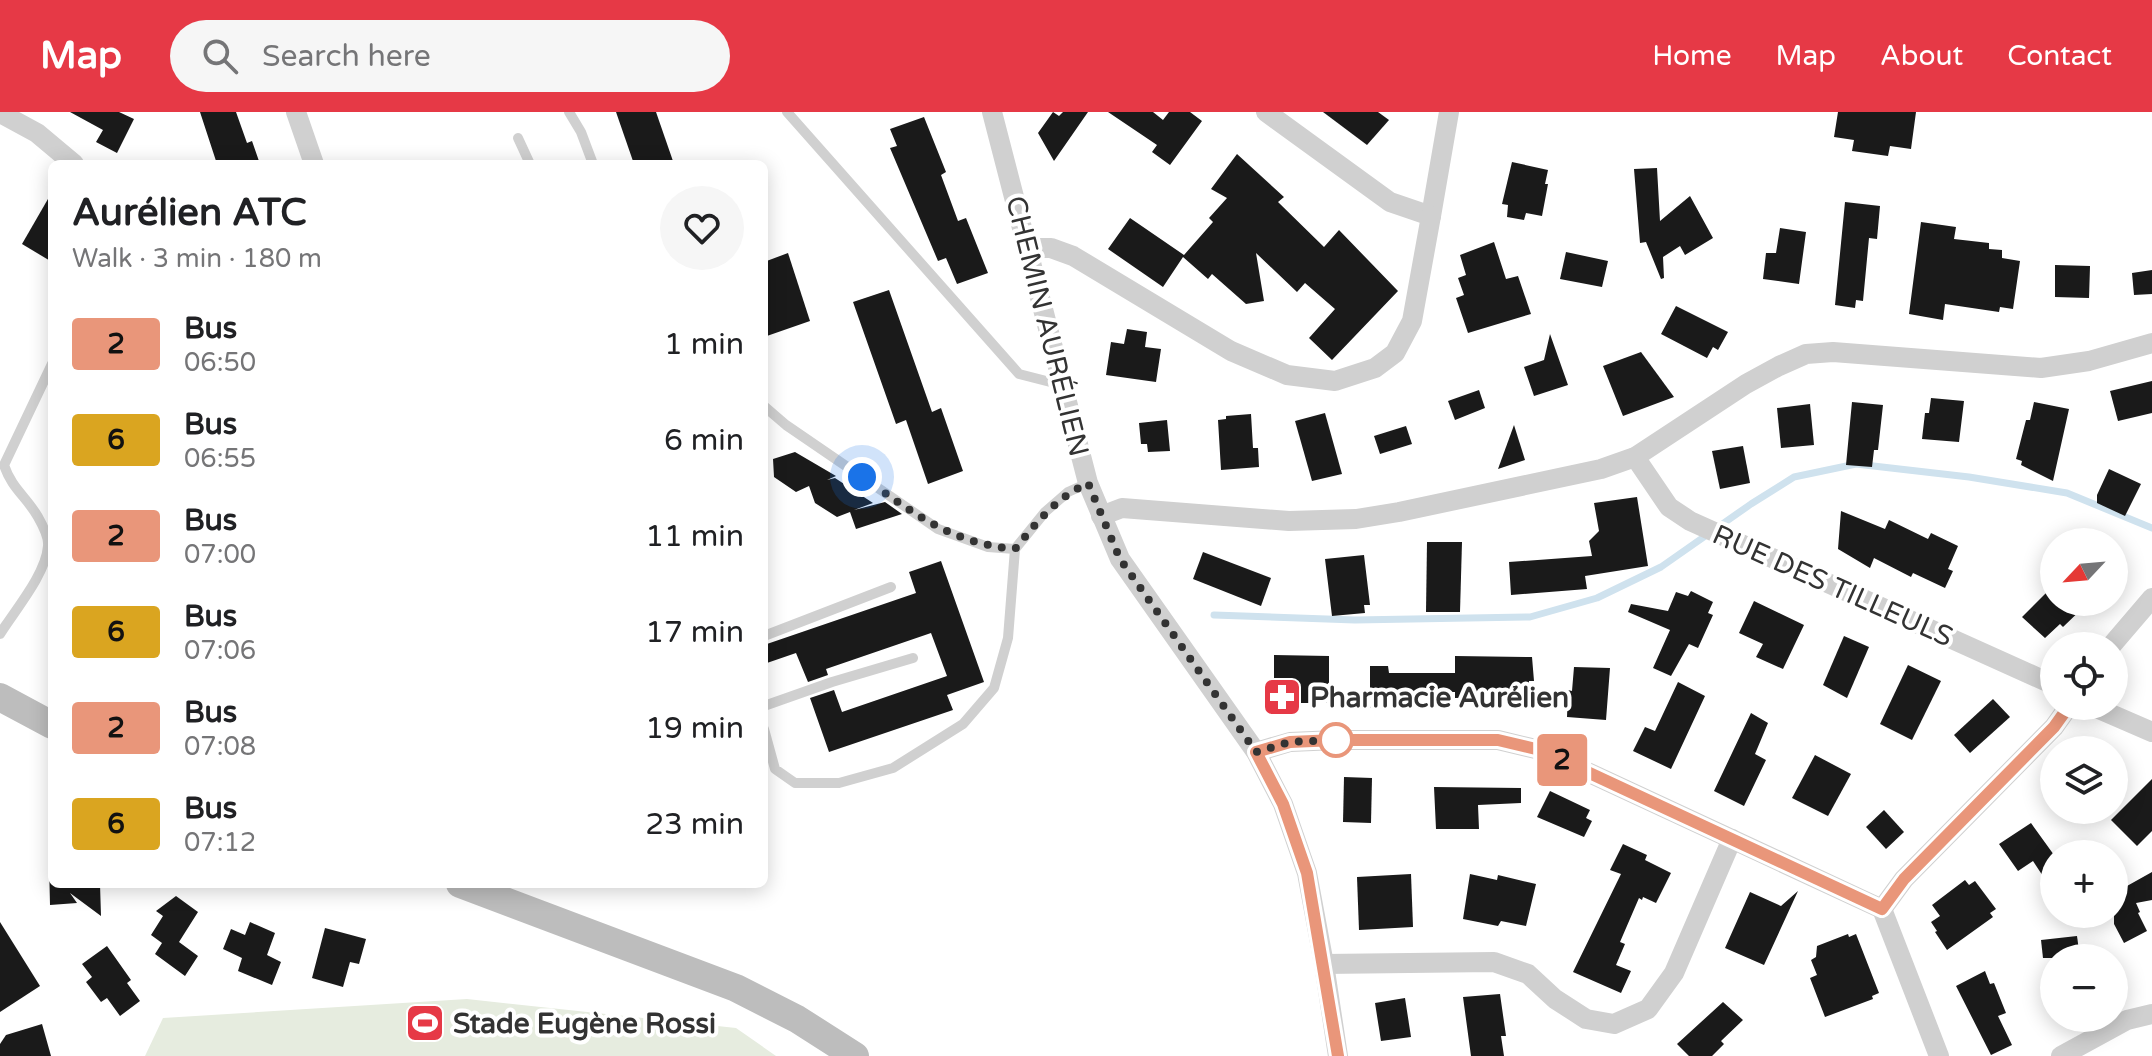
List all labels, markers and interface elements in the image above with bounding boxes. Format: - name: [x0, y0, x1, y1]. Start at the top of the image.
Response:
- search box: [170, 20, 730, 92]
- text: Map: [40, 33, 122, 79]
- icon: search: [198, 34, 242, 78]
- text: Search here: [262, 38, 431, 75]
- text: Home: [1652, 39, 1732, 73]
- text: Map: [1776, 39, 1836, 73]
- text: About: [1880, 39, 1963, 73]
- text: Contact: [2007, 39, 2112, 73]
- button: heart: [660, 186, 744, 270]
- text: Aurélien ATC: [72, 190, 307, 236]
- street label: CHEMIN AURÉLIEN: [998, 193, 1096, 460]
- text: Walk · 3 min · 180 m: [72, 243, 322, 274]
- text: Bus: [184, 310, 237, 347]
- text: 1 min: [664, 326, 744, 363]
- text: 2: [107, 327, 125, 361]
- text: 06:50: [184, 347, 256, 378]
- text: Bus: [184, 406, 237, 443]
- text: 6 min: [664, 422, 744, 459]
- text: 6: [107, 423, 125, 457]
- text: 06:55: [184, 443, 256, 474]
- your location: [842, 457, 882, 497]
- text: Bus: [184, 502, 237, 539]
- text: 11 min: [645, 518, 744, 555]
- street label: RUE DES TILLEULS: [1707, 518, 1958, 654]
- text: 2: [107, 519, 125, 553]
- north arrow: [2040, 528, 2128, 616]
- map controls: [2040, 528, 2128, 1032]
- text: 07:00: [184, 539, 256, 570]
- text: Bus: [184, 598, 237, 635]
- text: 17 min: [645, 614, 744, 651]
- text: 6: [107, 615, 125, 649]
- button: locate: [2040, 632, 2128, 720]
- text: 07:06: [184, 635, 256, 666]
- pharmacy icon: Pharmacie Aurélien: [1261, 676, 1303, 718]
- place label: Pharmacie Aurélien: [1310, 681, 1569, 715]
- text: Bus: [184, 694, 237, 731]
- text: 19 min: [645, 710, 744, 747]
- text: 2: [107, 711, 125, 745]
- unlabelled marker: [1319, 723, 1353, 757]
- text: 07:08: [184, 731, 256, 762]
- line badge: 2: [1536, 734, 1588, 786]
- button: layers: [2040, 736, 2128, 824]
- text: 2: [1553, 743, 1571, 777]
- text: Bus: [184, 790, 237, 827]
- text: 23 min: [645, 806, 744, 843]
- text: 6: [107, 807, 125, 841]
- text: 07:12: [184, 827, 256, 858]
- button: +: [2040, 840, 2128, 928]
- button: −: [2040, 944, 2128, 1032]
- sports icon: Stade Eugène Rossi: [404, 1002, 446, 1044]
- place label: Stade Eugène Rossi: [453, 1007, 716, 1041]

